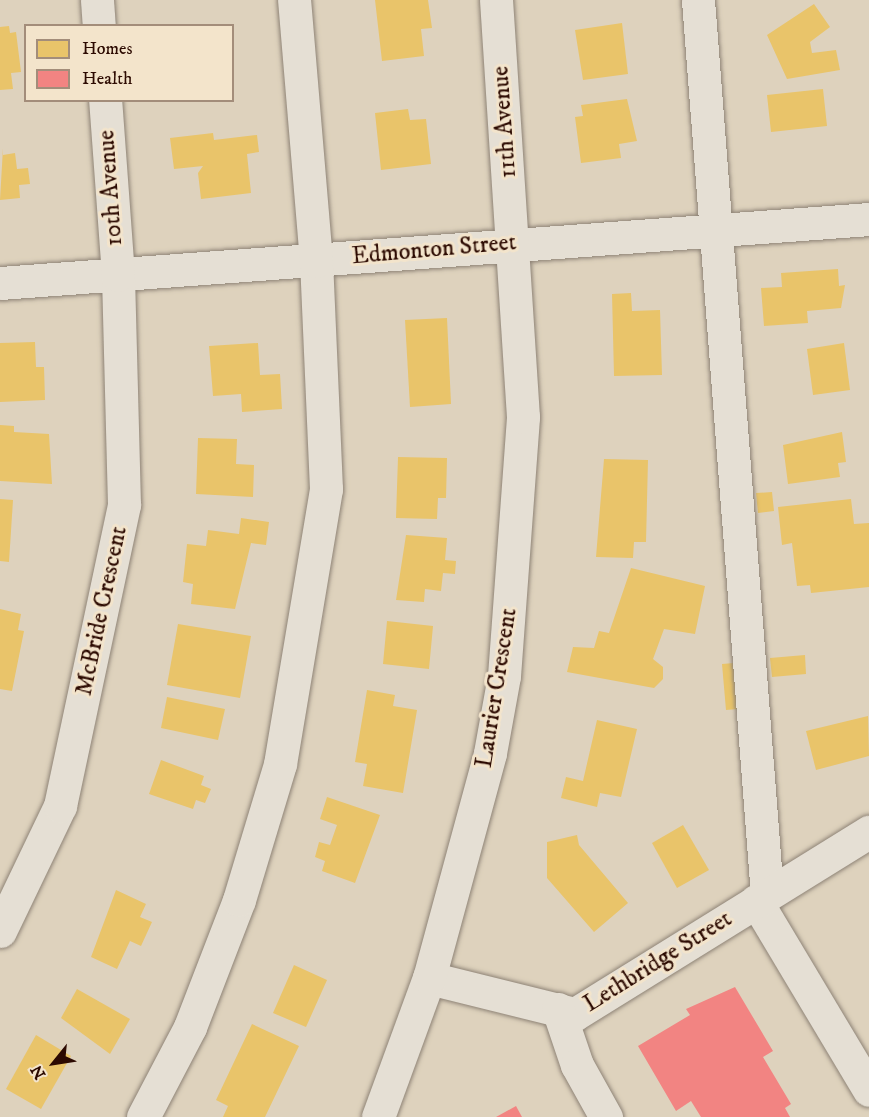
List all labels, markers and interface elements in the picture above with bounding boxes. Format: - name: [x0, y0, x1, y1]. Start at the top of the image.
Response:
- legend: [24, 24, 234, 102]
- text: Homes: [82, 38, 133, 60]
- street label: 11th Avenue: [487, 65, 523, 179]
- text: Health: [82, 68, 132, 90]
- street label: 10th Avenue: [93, 129, 129, 247]
- street label: Edmonton Street: [351, 228, 517, 272]
- street label: McBride Crescent: [70, 524, 134, 698]
- street label: Laurier Crescent: [470, 606, 524, 770]
- street label: Lethbridge Street: [579, 905, 737, 1019]
- north arrow: [24, 1033, 84, 1093]
- text: N: [26, 1061, 50, 1083]

